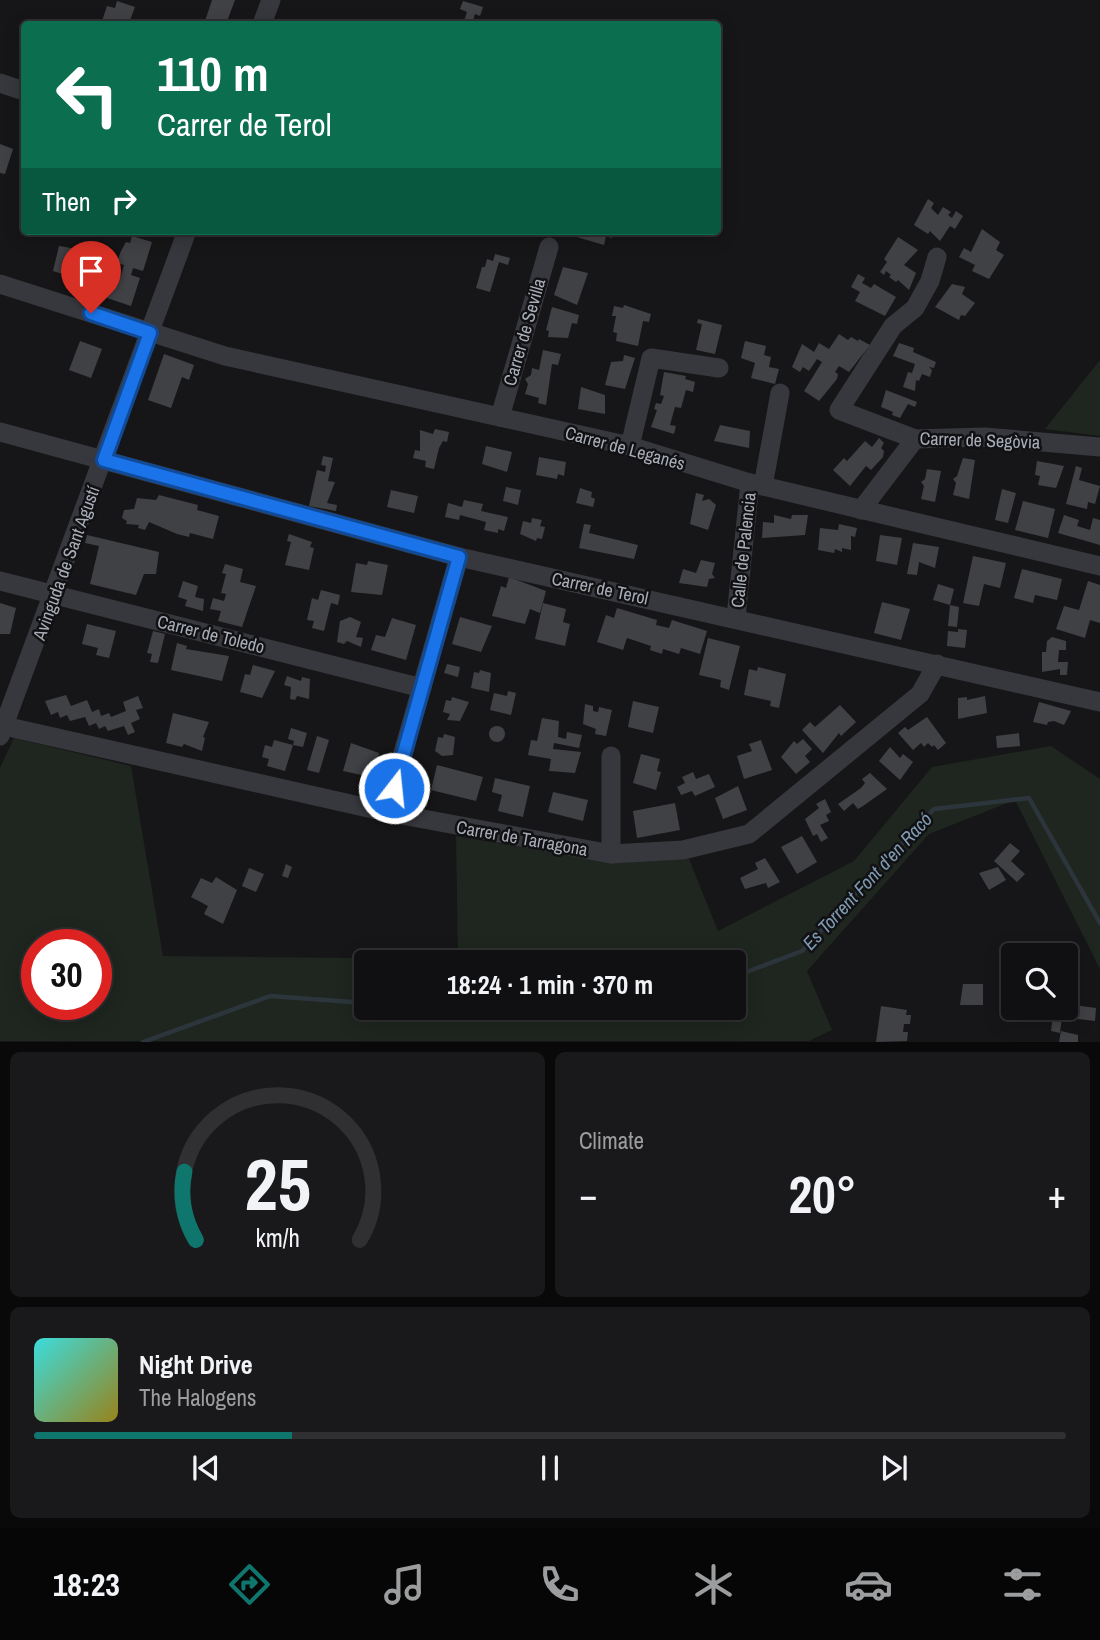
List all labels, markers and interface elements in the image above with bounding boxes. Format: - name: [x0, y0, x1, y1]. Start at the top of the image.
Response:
- text: 110 m: [157, 40, 269, 106]
- icon: left: [42, 49, 133, 140]
- text: Carrer de Terol: [157, 103, 332, 146]
- icon: right: [105, 182, 143, 220]
- text: Then: [42, 184, 91, 219]
- pin: [61, 241, 121, 313]
- icon: arrive: [72, 252, 110, 290]
- street label: Carrer de Sevilla: [497, 275, 551, 389]
- street label: Carrer de Leganés: [562, 420, 688, 476]
- street label: Carrer de Segòvia: [919, 425, 1041, 455]
- street label: Avinguda de Sant Agustí: [26, 482, 106, 644]
- street label: Calle de Palencia: [725, 491, 761, 609]
- street label: Carrer de Terol: [549, 566, 651, 610]
- street label: Carrer de Toledo: [155, 609, 267, 659]
- position arrow: [357, 751, 431, 825]
- water label: Es Torrent Font d'en Racó: [796, 806, 938, 955]
- street label: Carrer de Tarragona: [454, 814, 590, 862]
- speed limit sign: 30: [21, 929, 112, 1020]
- map controls: [1001, 943, 1078, 1020]
- button: search: [1001, 943, 1078, 1020]
- text: 18:24 · 1 min · 370 m: [447, 967, 653, 1002]
- text: Climate: [579, 1125, 644, 1156]
- text: 25: [244, 1136, 311, 1234]
- text: 20°: [788, 1159, 857, 1229]
- text: −: [579, 1169, 597, 1220]
- text: +: [1048, 1169, 1066, 1220]
- text: km/h: [255, 1221, 300, 1255]
- text: Night Drive: [139, 1347, 253, 1382]
- text: The Halogens: [139, 1382, 256, 1413]
- icon: previous: [187, 1449, 225, 1487]
- icon: pause: [531, 1449, 569, 1487]
- icon: next: [875, 1449, 913, 1487]
- icon: directions: [225, 1560, 274, 1609]
- icon: music: [380, 1560, 429, 1609]
- icon: phone: [535, 1560, 584, 1609]
- icon: climate: [689, 1560, 738, 1609]
- icon: car: [844, 1560, 893, 1609]
- icon: filters: [998, 1560, 1047, 1609]
- text: 18:23: [53, 1563, 120, 1606]

